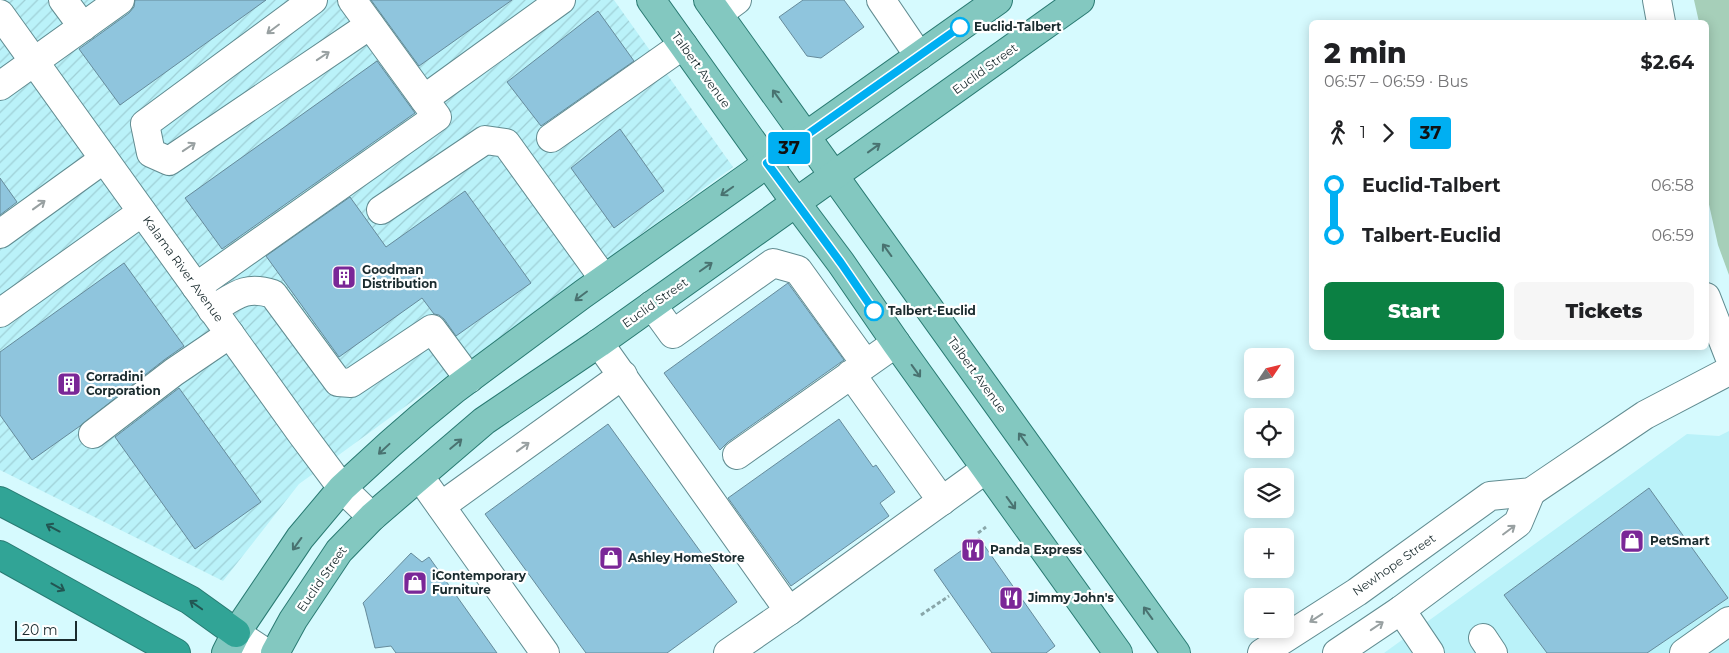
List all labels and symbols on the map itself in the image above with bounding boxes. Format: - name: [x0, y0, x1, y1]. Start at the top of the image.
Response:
- marker: Euclid-Talbert: [950, 17, 970, 37]
- place label: Euclid-Talbert: [974, 19, 1062, 34]
- one-way arrow: [266, 24, 280, 34]
- street label: Talbert Avenue: [669, 29, 734, 111]
- street label: Euclid Street: [949, 40, 1020, 97]
- one-way arrow: [316, 51, 330, 61]
- one-way arrow: [772, 89, 782, 103]
- line badge: 37: [766, 132, 812, 164]
- one-way arrow: [182, 142, 196, 153]
- one-way arrow: [867, 143, 881, 153]
- one-way arrow: [720, 186, 734, 196]
- one-way arrow: [32, 200, 46, 211]
- street label: Kalama River Avenue: [140, 213, 227, 325]
- one-way arrow: [882, 243, 892, 257]
- place label: Goodman Distribution: [362, 262, 437, 291]
- one-way arrow: [699, 262, 713, 272]
- building icon: Goodman Distribution: [331, 264, 357, 290]
- street label: Euclid Street: [619, 274, 691, 331]
- one-way arrow: [574, 291, 588, 301]
- marker: Talbert-Euclid: [864, 301, 884, 321]
- place label: Talbert-Euclid: [888, 303, 976, 318]
- street label: Talbert Avenue: [945, 334, 1010, 416]
- north arrow: [1244, 348, 1294, 398]
- one-way arrow: [911, 364, 921, 378]
- place label: Corradini Corporation: [86, 369, 161, 398]
- building icon: Corradini Corporation: [56, 371, 82, 397]
- one-way arrow: [1018, 432, 1028, 446]
- one-way arrow: [449, 439, 462, 450]
- one-way arrow: [516, 442, 530, 452]
- one-way arrow: [378, 443, 391, 455]
- one-way arrow: [1005, 496, 1016, 510]
- one-way arrow: [45, 523, 60, 533]
- one-way arrow: [1501, 525, 1515, 536]
- shop icon: PetSmart: [1619, 528, 1645, 554]
- street label: Newhope Street: [1349, 530, 1438, 599]
- place label: PetSmart: [1650, 533, 1710, 548]
- one-way arrow: [291, 537, 302, 550]
- restaurant icon: Panda Express: [960, 537, 986, 563]
- place label: Panda Express: [990, 542, 1083, 557]
- street label: Euclid Street: [293, 543, 350, 614]
- shop icon: Ashley HomeStore: [598, 545, 624, 571]
- place label: Ashley HomeStore: [627, 550, 745, 565]
- place label: iContemporary Furniture: [432, 568, 527, 597]
- shop icon: iContemporary Furniture: [402, 570, 428, 596]
- one-way arrow: [50, 583, 65, 592]
- restaurant icon: Jimmy John's: [998, 585, 1024, 611]
- place label: Jimmy John's: [1027, 590, 1114, 605]
- one-way arrow: [189, 600, 203, 610]
- one-way arrow: [1143, 606, 1153, 620]
- one-way arrow: [1309, 614, 1323, 624]
- scale bar: [15, 618, 78, 641]
- one-way arrow: [1370, 621, 1384, 631]

